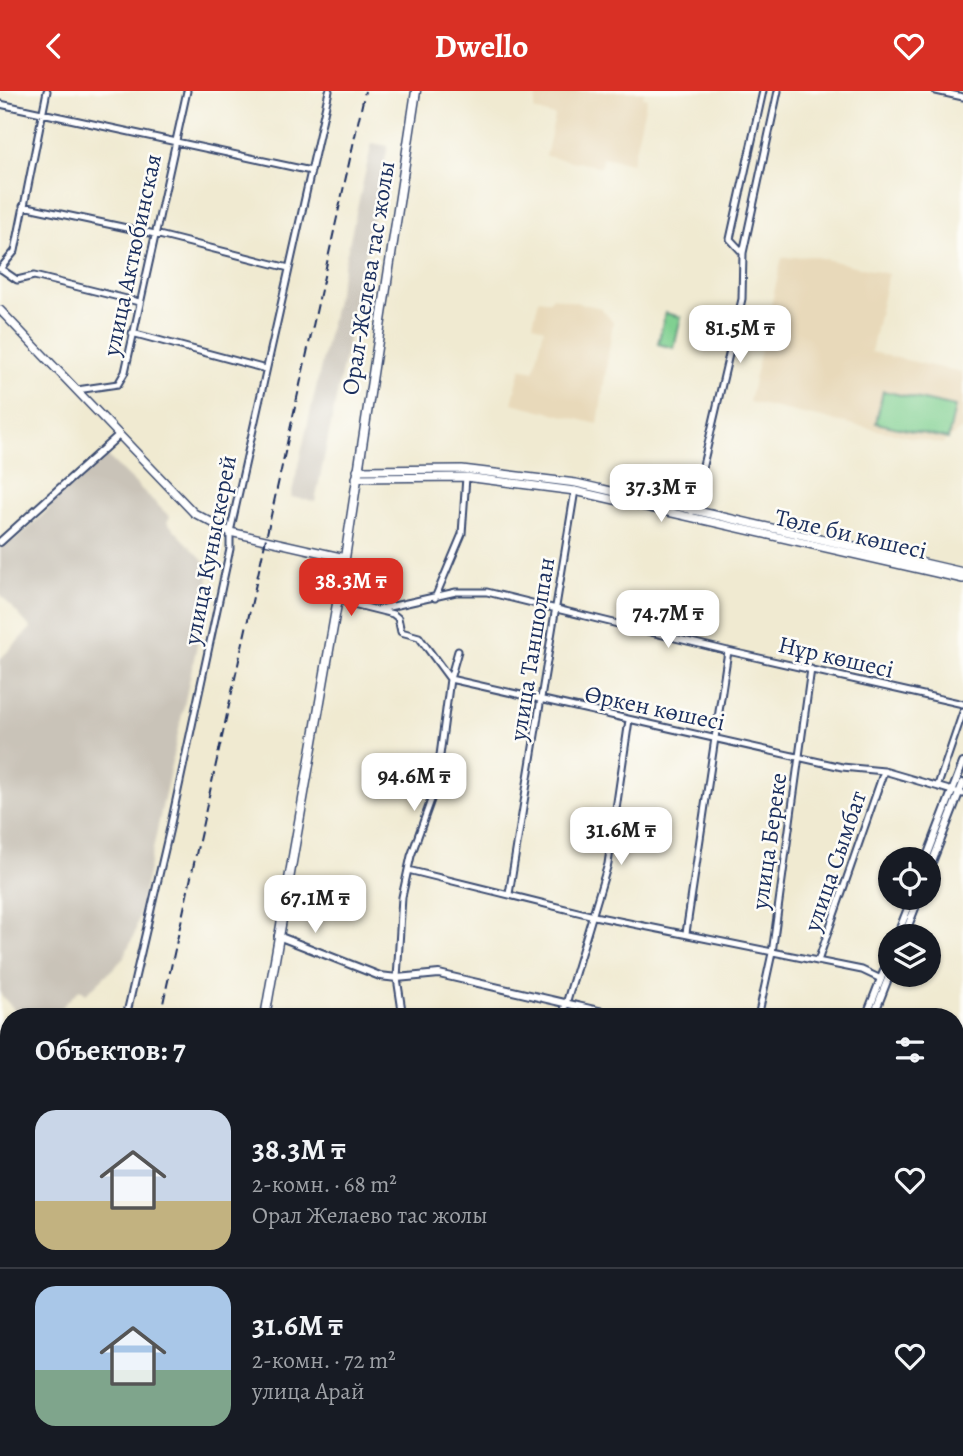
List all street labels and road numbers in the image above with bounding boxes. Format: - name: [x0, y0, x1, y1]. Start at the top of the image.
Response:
- street label: улица Актюбинская: [95, 151, 169, 360]
- street label: Орал-Желева тас жолы: [334, 159, 402, 397]
- street label: улица Куныскерей: [176, 453, 244, 648]
- street label: Төле би көшесі: [772, 501, 930, 567]
- street label: улица Таншолпан: [502, 555, 562, 744]
- street label: Нұр көшесі: [775, 628, 897, 686]
- street label: Өркен көшесі: [582, 678, 728, 738]
- street label: улица Береке: [743, 771, 794, 912]
- street label: улица Сымбат: [796, 786, 874, 937]

